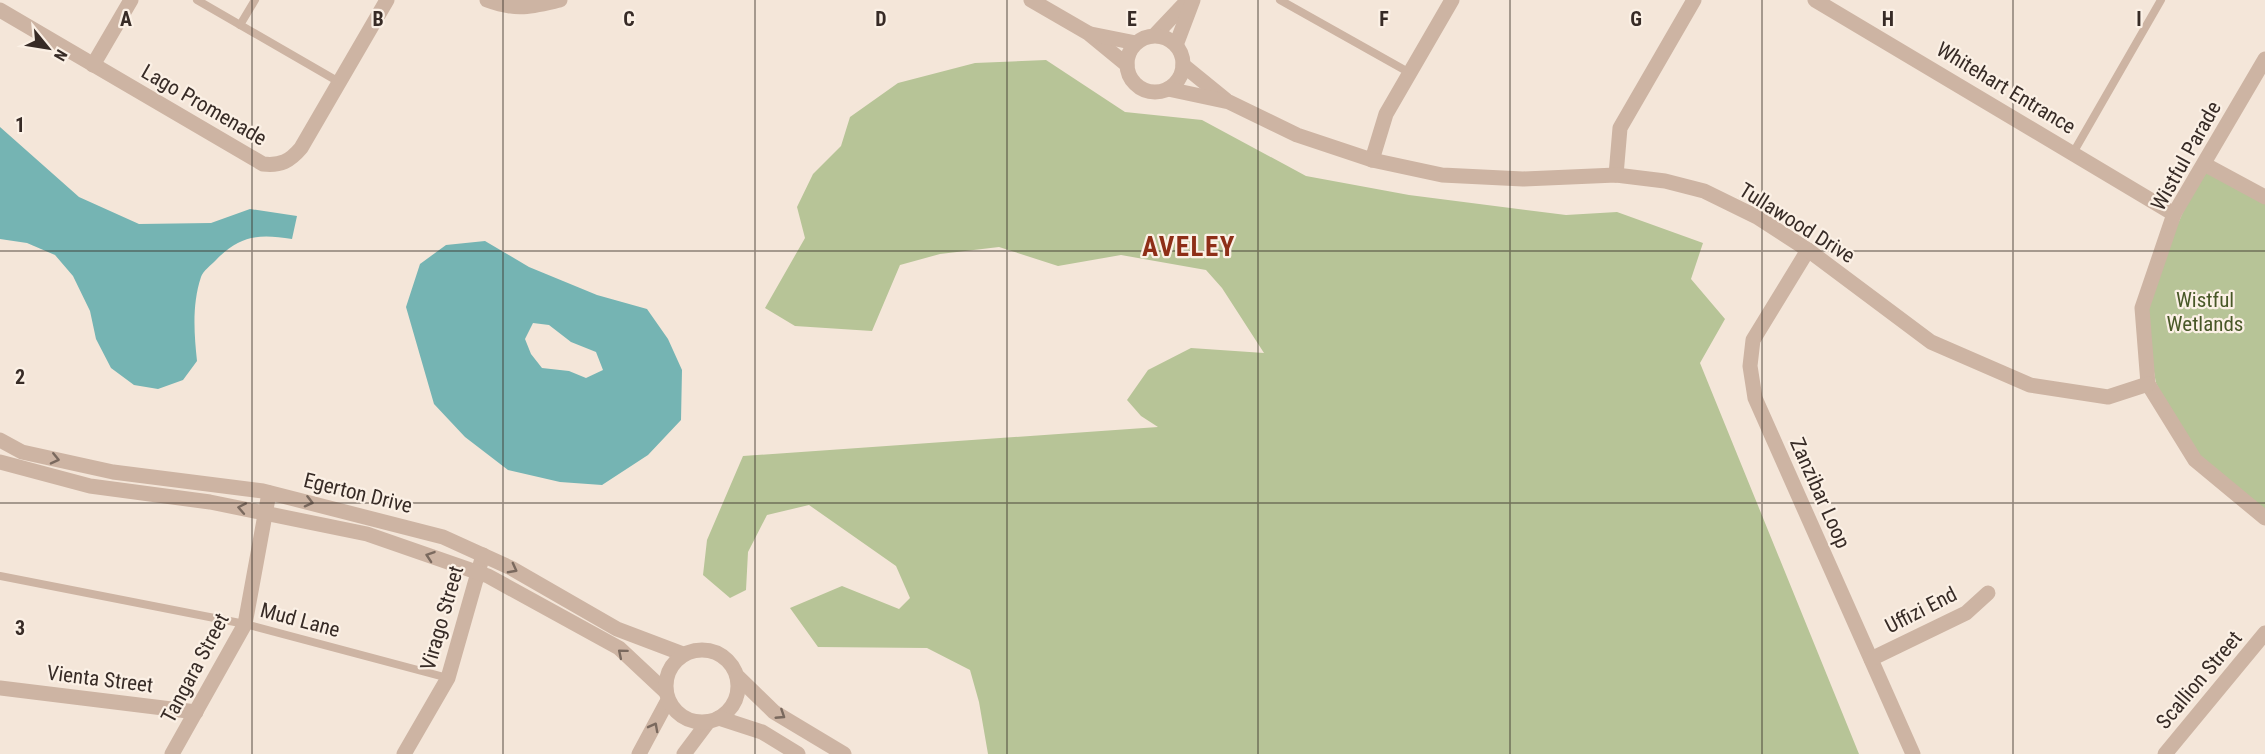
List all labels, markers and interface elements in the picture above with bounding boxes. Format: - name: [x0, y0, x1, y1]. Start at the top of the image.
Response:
- text: A: [120, 7, 132, 31]
- text: B: [372, 7, 384, 31]
- text: C: [623, 7, 635, 31]
- text: D: [875, 7, 887, 31]
- text: E: [1127, 7, 1137, 31]
- text: F: [1379, 7, 1389, 31]
- text: G: [1630, 7, 1642, 31]
- text: H: [1882, 7, 1894, 31]
- text: I: [2136, 7, 2142, 31]
- north arrow: [18, 18, 78, 78]
- street label: Whitehart Entrance: [1932, 37, 2080, 139]
- text: N: [50, 46, 71, 64]
- street label: Lago Promenade: [137, 60, 271, 151]
- street label: Wistful Parade: [2146, 97, 2226, 215]
- text: 1: [15, 113, 25, 137]
- street label: Tullawood Drive: [1735, 178, 1859, 268]
- district label: AVELEY: [1142, 231, 1236, 263]
- park label: Wistful Wetlands: [2167, 288, 2243, 336]
- text: 2: [15, 365, 25, 389]
- street label: Zanzibar Loop: [1785, 434, 1855, 552]
- one-way arrow: [50, 452, 60, 465]
- street label: Egerton Drive: [301, 468, 415, 518]
- one-way arrow: [304, 495, 314, 508]
- one-way arrow: [237, 502, 247, 515]
- one-way arrow: [425, 551, 436, 563]
- one-way arrow: [507, 562, 518, 574]
- street label: Virago Street: [416, 563, 468, 673]
- street label: Uffizi End: [1881, 582, 1961, 638]
- street label: Mud Lane: [258, 598, 343, 642]
- street label: Tangara Street: [156, 609, 234, 727]
- text: 3: [15, 616, 25, 640]
- street label: Scallion Street: [2151, 626, 2247, 734]
- one-way arrow: [618, 649, 629, 660]
- street label: Vienta Street: [45, 661, 155, 697]
- one-way arrow: [775, 708, 785, 720]
- one-way arrow: [647, 723, 658, 733]

